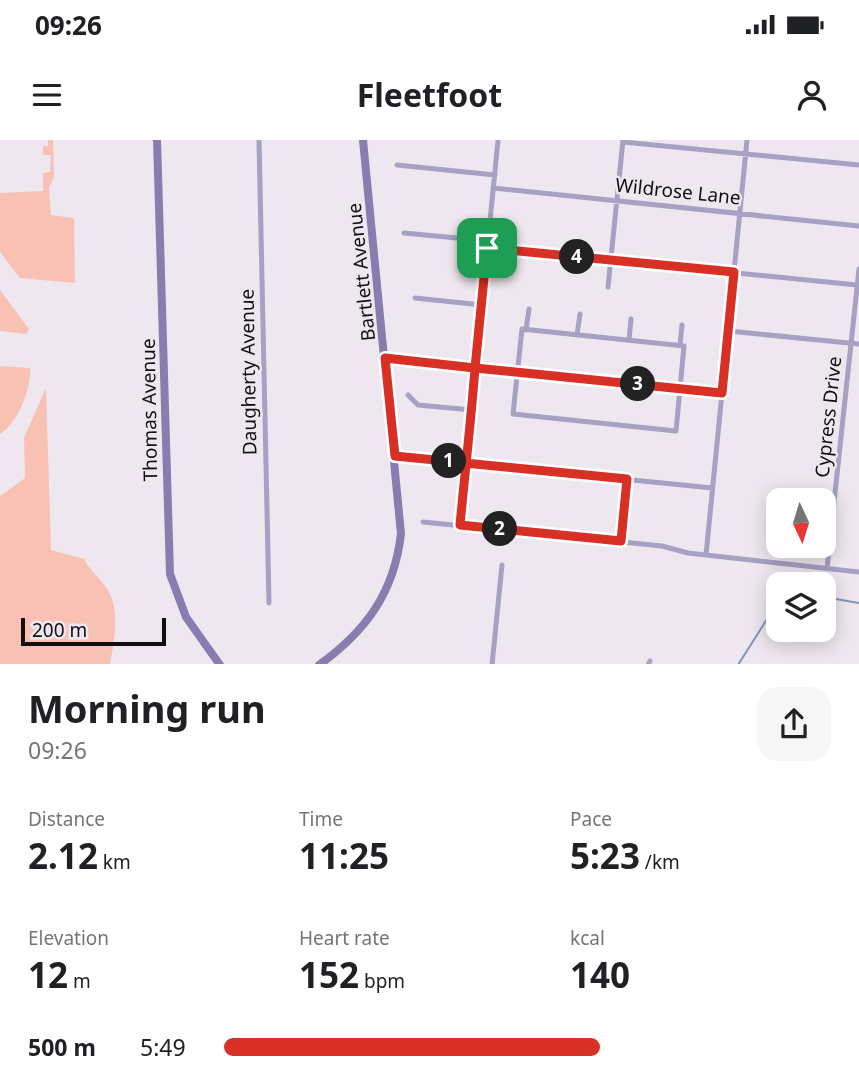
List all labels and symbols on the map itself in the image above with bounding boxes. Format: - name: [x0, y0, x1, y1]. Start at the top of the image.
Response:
- street label: Wildrose Lane: [614, 171, 742, 211]
- street label: Bartlett Avenue: [341, 202, 381, 342]
- pin: [457, 218, 517, 278]
- pin: 4: [560, 240, 594, 274]
- street label: Daugherty Avenue: [234, 289, 262, 455]
- street label: Thomas Avenue: [135, 338, 163, 482]
- street label: Cypress Drive: [809, 355, 847, 479]
- pin: 3: [620, 366, 656, 402]
- pin: 1: [432, 444, 466, 478]
- north arrow: [766, 488, 836, 558]
- pin: 2: [482, 512, 518, 546]
- scale bar: [21, 615, 166, 647]

